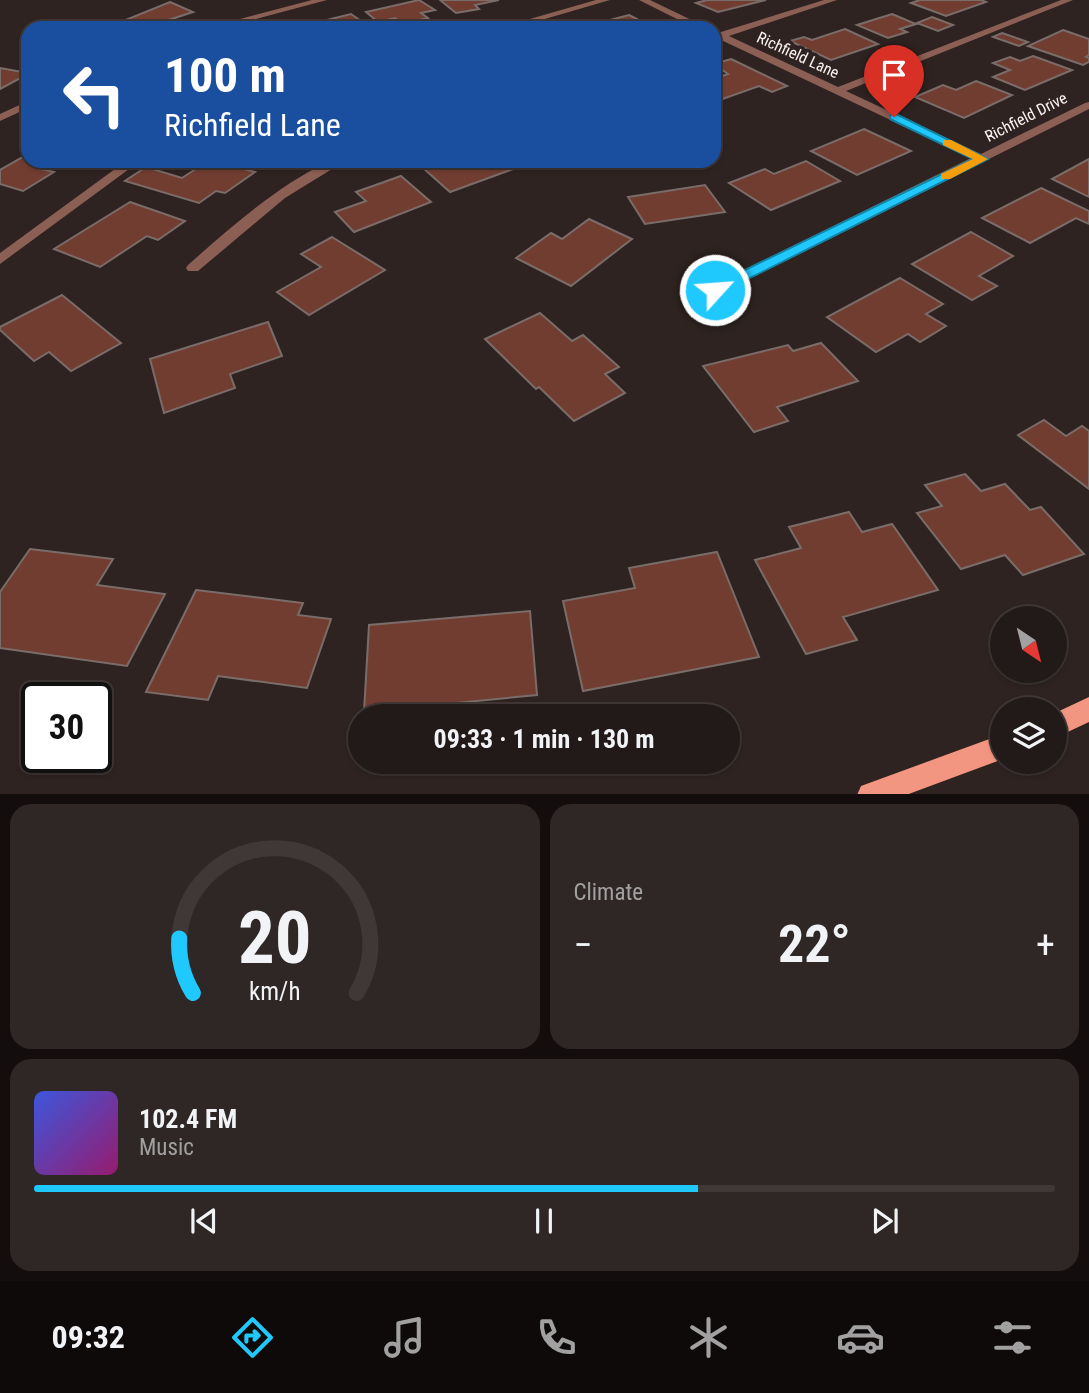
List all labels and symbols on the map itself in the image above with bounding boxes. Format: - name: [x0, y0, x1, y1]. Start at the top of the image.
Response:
- street label: Richfield Lane: [754, 28, 842, 82]
- pin: [864, 45, 924, 117]
- street label: Richfield Drive: [982, 88, 1070, 146]
- position arrow: [678, 253, 752, 327]
- north arrow: [990, 606, 1068, 682]
- speed limit sign: 30: [21, 682, 112, 773]

